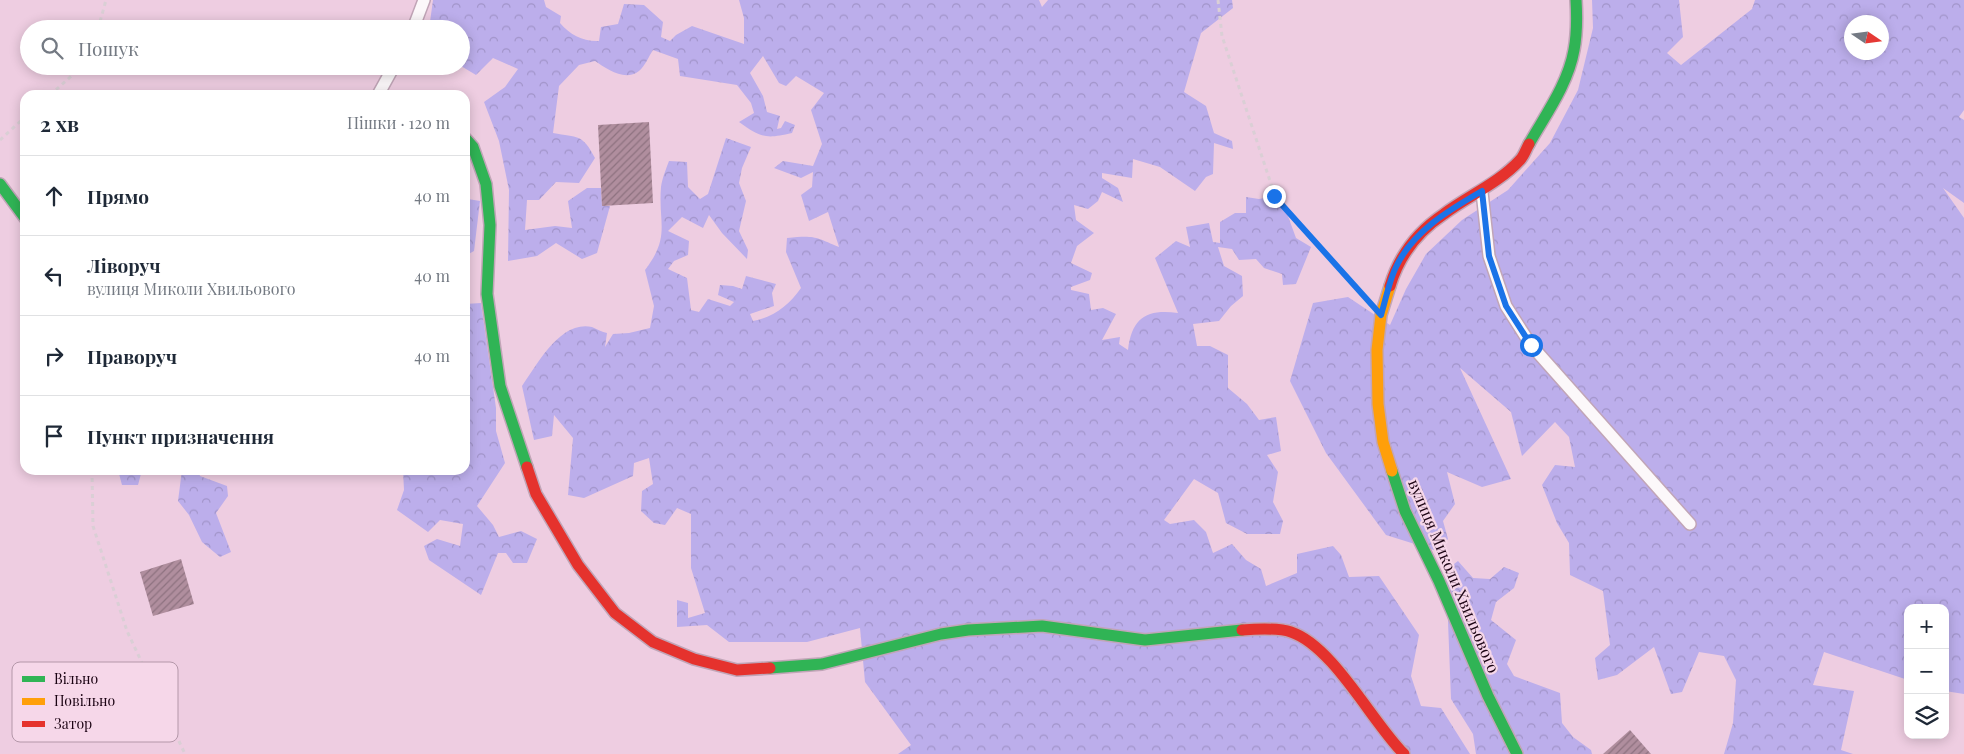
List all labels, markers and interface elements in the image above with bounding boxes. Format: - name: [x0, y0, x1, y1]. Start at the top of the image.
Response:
- north arrow: [1844, 15, 1889, 60]
- search box: [20, 20, 470, 75]
- icon: search: [38, 34, 66, 62]
- text: Пошук: [78, 35, 139, 61]
- text: 2 хв: [40, 109, 79, 137]
- text: Пішки · 120 m: [347, 112, 450, 133]
- icon: ahead: [40, 182, 68, 210]
- text: Прямо: [87, 183, 149, 209]
- text: 40 m: [414, 185, 450, 206]
- route end: [1263, 185, 1286, 208]
- text: Ліворуч: [87, 252, 161, 278]
- icon: left: [40, 262, 68, 290]
- text: 40 m: [414, 265, 450, 286]
- text: вулиця Миколи Хвильового: [87, 278, 296, 299]
- route start: [1520, 334, 1543, 357]
- icon: right: [40, 342, 68, 370]
- text: Праворуч: [87, 343, 177, 369]
- text: 40 m: [414, 345, 450, 366]
- icon: arrive: [40, 422, 68, 450]
- text: Пункт призначення: [87, 423, 274, 449]
- street label: вулиця Миколи Хвильового: [1404, 476, 1505, 676]
- map controls: [1904, 604, 1949, 739]
- button: +: [1904, 604, 1949, 649]
- button: −: [1904, 649, 1949, 694]
- legend: [12, 662, 178, 742]
- text: Вільно: [54, 669, 98, 688]
- text: Повільно: [54, 691, 115, 710]
- button: layers: [1904, 694, 1949, 739]
- text: Затор: [54, 714, 92, 733]

